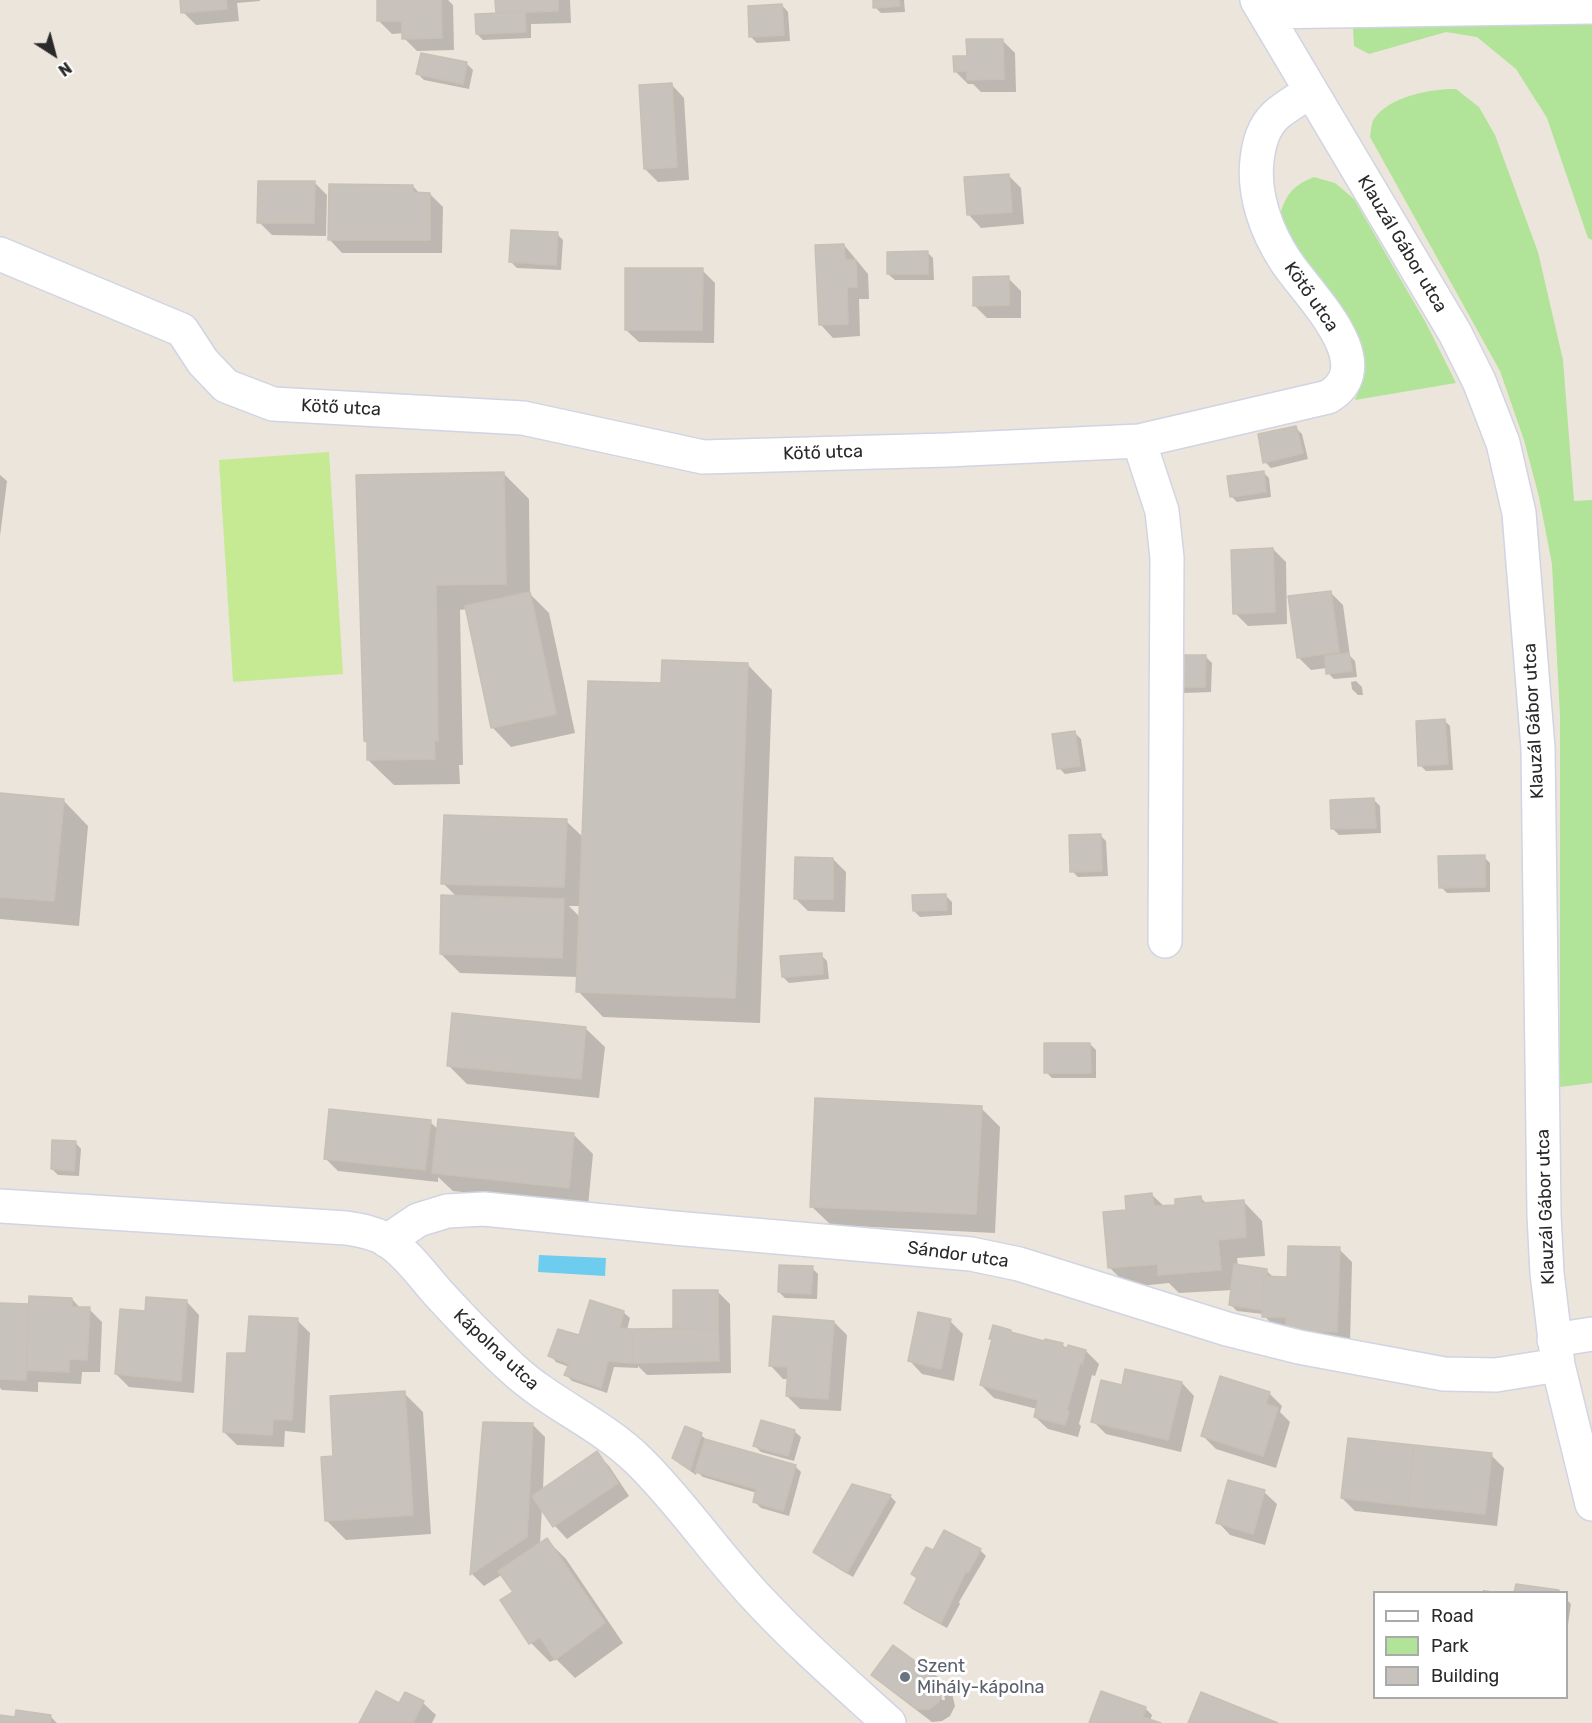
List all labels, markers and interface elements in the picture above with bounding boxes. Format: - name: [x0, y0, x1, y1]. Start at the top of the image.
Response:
- north arrow: [24, 24, 84, 84]
- text: N: [55, 58, 75, 80]
- street label: Klauzál Gábor utca: [1353, 172, 1451, 316]
- street label: Kötő utca: [1279, 258, 1343, 336]
- street label: Kötő utca: [300, 395, 382, 421]
- street label: Kötő utca: [783, 441, 863, 465]
- street label: Klauzál Gábor utca: [1519, 643, 1549, 799]
- street label: Klauzál Gábor utca: [1532, 1129, 1560, 1285]
- street label: Sándor utca: [906, 1237, 1010, 1273]
- street label: Kápolna utca: [449, 1305, 543, 1395]
- legend: [1373, 1591, 1568, 1699]
- text: Road: [1431, 1605, 1474, 1627]
- text: Park: [1431, 1635, 1468, 1657]
- place label: Szent Mihály-kápolna: [917, 1656, 1044, 1698]
- text: Building: [1431, 1665, 1499, 1687]
- marker: Szent Mihály-kápolna: [898, 1670, 912, 1684]

